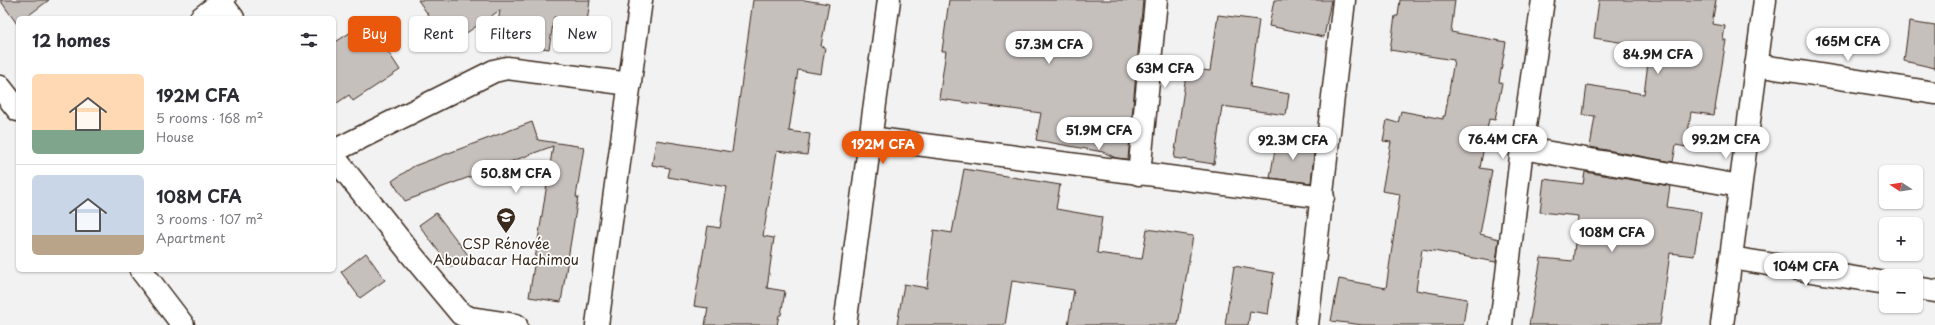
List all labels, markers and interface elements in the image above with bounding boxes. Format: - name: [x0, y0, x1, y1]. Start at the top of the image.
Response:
- chip: Buy: [348, 16, 401, 52]
- chip: Rent: [409, 16, 468, 52]
- chip: Filters: [476, 16, 545, 52]
- chip: New: [553, 16, 611, 52]
- text: 12 homes: [32, 27, 110, 53]
- pin: 165M CFA: [1807, 28, 1889, 62]
- icon: filters: [298, 29, 320, 51]
- pin: 57.3M CFA: [1003, 31, 1095, 65]
- text: 165M CFA: [1815, 31, 1881, 50]
- text: 57.3M CFA: [1014, 34, 1084, 53]
- pin: 84.9M CFA: [1612, 41, 1704, 75]
- text: 84.9M CFA: [1623, 44, 1693, 63]
- pin: 63M CFA: [1128, 55, 1202, 89]
- text: 63M CFA: [1136, 58, 1194, 77]
- text: 192M CFA: [156, 82, 240, 108]
- icon: home: [64, 90, 112, 138]
- text: 5 rooms · 168 m²: [156, 108, 263, 127]
- pin: 51.9M CFA: [1053, 117, 1145, 151]
- text: 51.9M CFA: [1065, 120, 1133, 139]
- pin: 76.4M CFA: [1457, 126, 1549, 160]
- pin: 99.2M CFA: [1680, 126, 1772, 160]
- text: House: [156, 127, 194, 146]
- pin: 92.3M CFA: [1247, 127, 1339, 161]
- text: 76.4M CFA: [1468, 129, 1538, 148]
- text: 99.2M CFA: [1691, 129, 1761, 148]
- text: 92.3M CFA: [1258, 130, 1328, 149]
- pin: 192M CFA: [842, 131, 924, 165]
- text: 192M CFA: [851, 134, 915, 153]
- pin: 50.8M CFA: [470, 160, 562, 194]
- text: 50.8M CFA: [480, 163, 552, 182]
- north arrow: [1879, 165, 1923, 209]
- map controls: [1879, 165, 1923, 313]
- text: 108M CFA: [156, 183, 242, 209]
- icon: home: [64, 191, 112, 239]
- school or university icon: CSP Rénovée Aboubacar Hachimou: [495, 206, 517, 234]
- text: 3 rooms · 107 m²: [156, 209, 263, 228]
- button: +: [1879, 217, 1923, 261]
- pin: 108M CFA: [1571, 219, 1653, 253]
- text: 108M CFA: [1579, 222, 1645, 241]
- text: Apartment: [156, 228, 225, 247]
- place label: CSP Rénovée Aboubacar Hachimou: [433, 233, 579, 270]
- pin: 104M CFA: [1765, 253, 1847, 287]
- text: 104M CFA: [1773, 256, 1839, 275]
- button: −: [1879, 269, 1923, 313]

